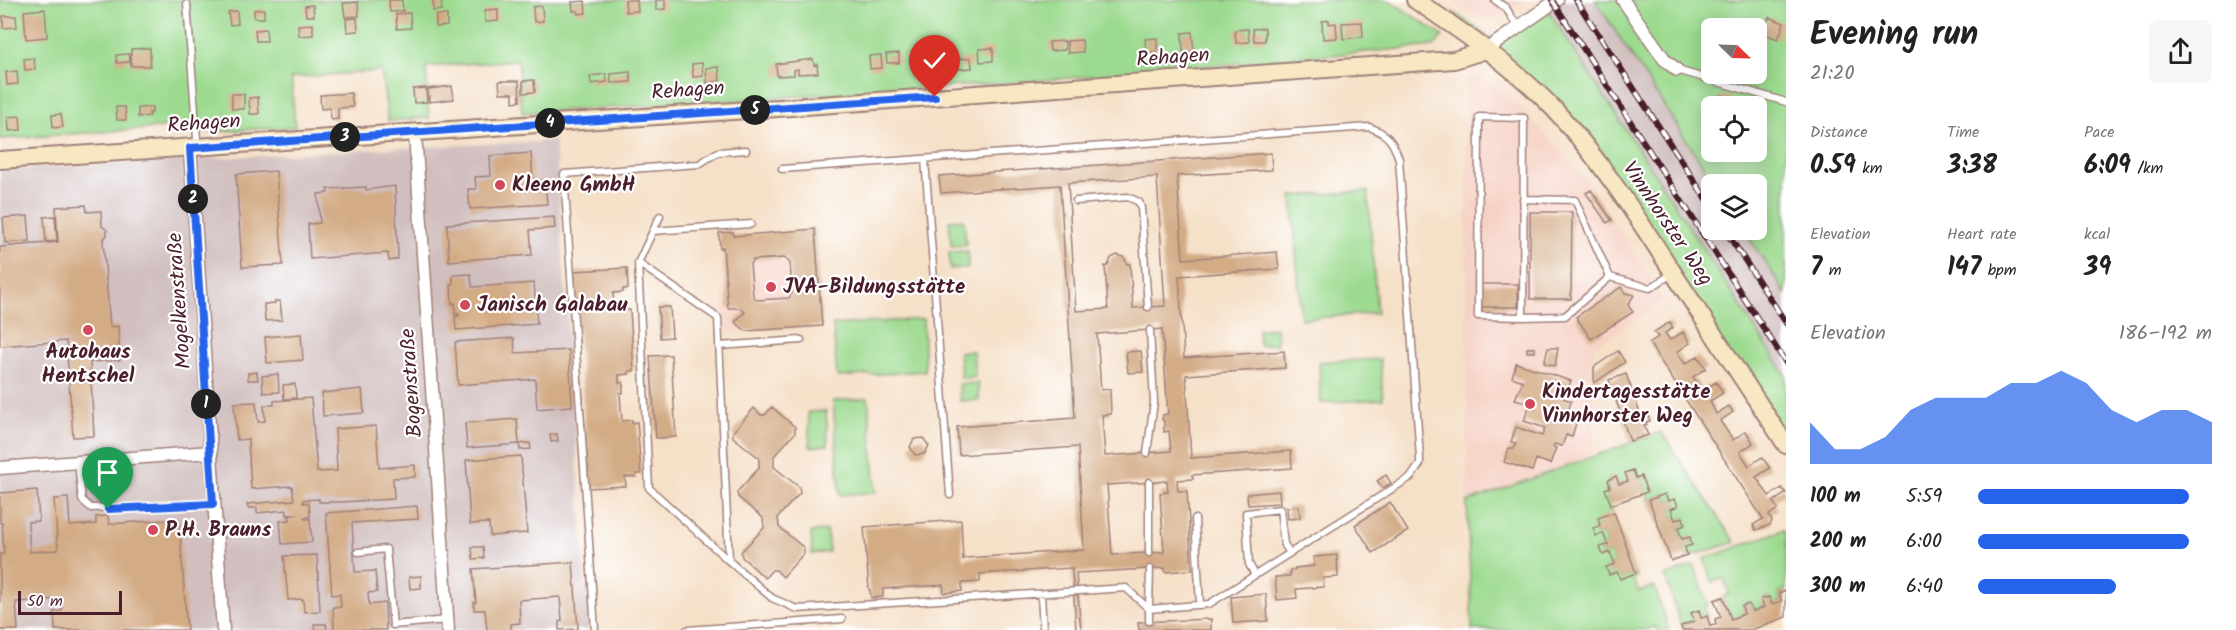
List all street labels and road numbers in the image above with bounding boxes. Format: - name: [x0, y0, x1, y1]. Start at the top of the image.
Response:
- street label: Rehagen: [1135, 39, 1211, 77]
- street label: Rehagen: [650, 72, 726, 110]
- street label: Rehagen: [166, 105, 242, 143]
- street label: Vinnhorster Weg: [1613, 155, 1721, 293]
- street label: Mogelkenstraße: [159, 231, 201, 370]
- street label: Bogenstraße: [392, 327, 432, 439]

